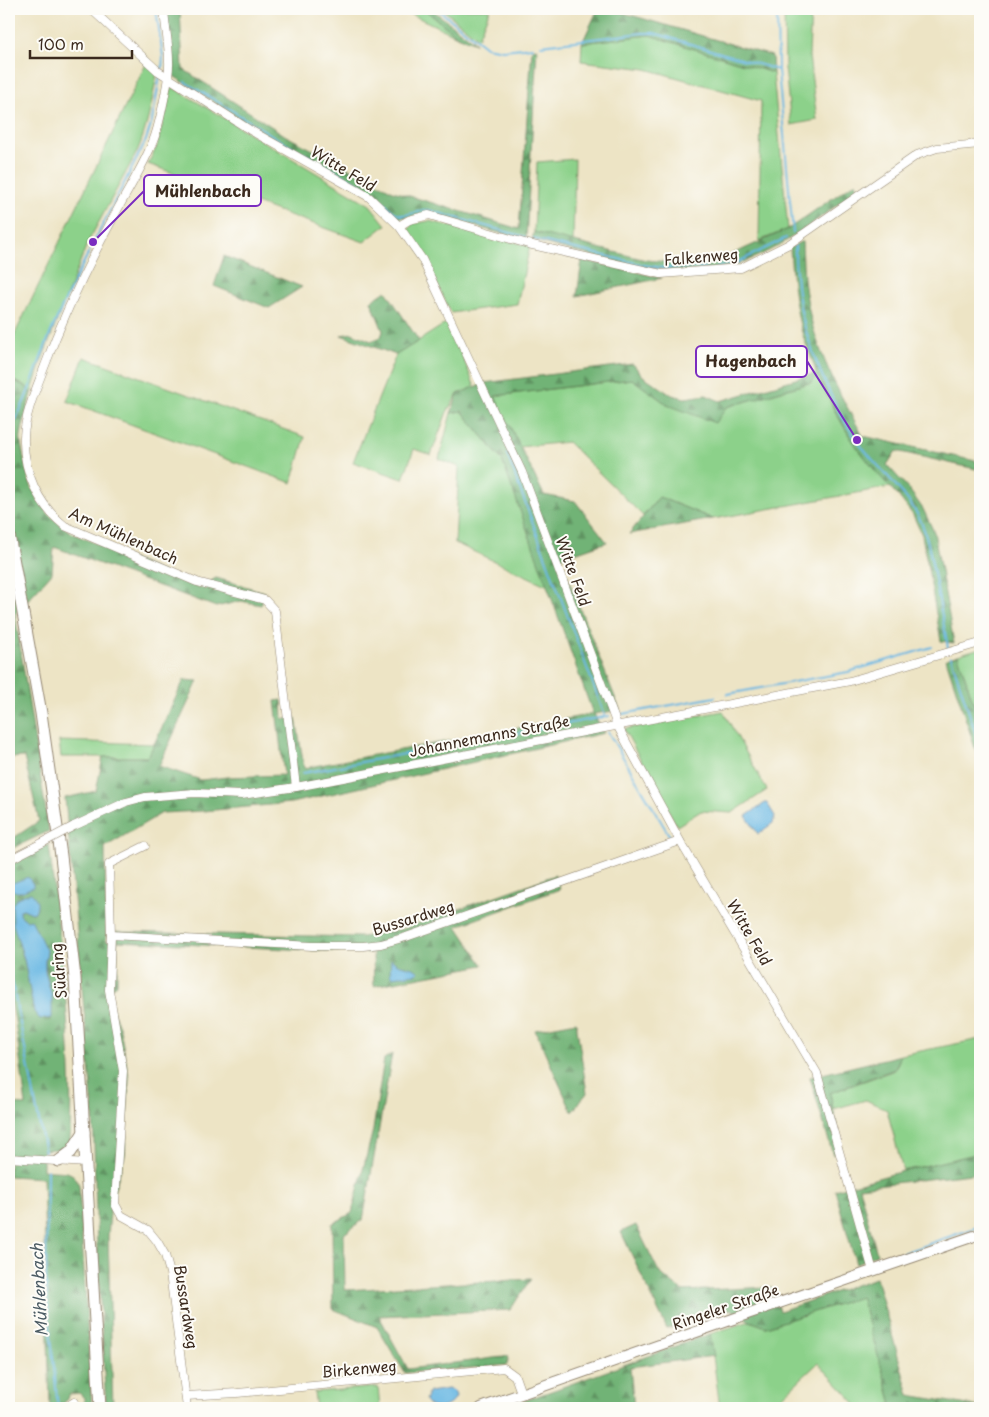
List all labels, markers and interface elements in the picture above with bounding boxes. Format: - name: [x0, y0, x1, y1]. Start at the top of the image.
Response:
- scale bar: [30, 28, 132, 60]
- text: 100 m: [38, 32, 84, 55]
- street label: Witte Feld: [307, 139, 381, 197]
- callout: Mühlenbach: [144, 175, 261, 206]
- text: Mühlenbach: [155, 178, 251, 202]
- street label: Falkenweg: [663, 241, 739, 271]
- callout: Hagenbach: [696, 346, 807, 377]
- text: Hagenbach: [705, 348, 797, 372]
- street label: Am Mühlenbach: [66, 501, 182, 569]
- street label: Witte Feld: [551, 533, 597, 609]
- street label: Johannemanns Straße: [407, 708, 571, 762]
- street label: Bussardweg: [369, 894, 457, 940]
- street label: Witte Feld: [722, 895, 778, 969]
- street label: Südring: [44, 943, 72, 999]
- water label: Mühlenbach: [24, 1242, 52, 1337]
- street label: Bussardweg: [169, 1263, 205, 1351]
- street label: Ringeler Straße: [669, 1277, 781, 1335]
- street label: Birkenweg: [320, 1353, 398, 1383]

